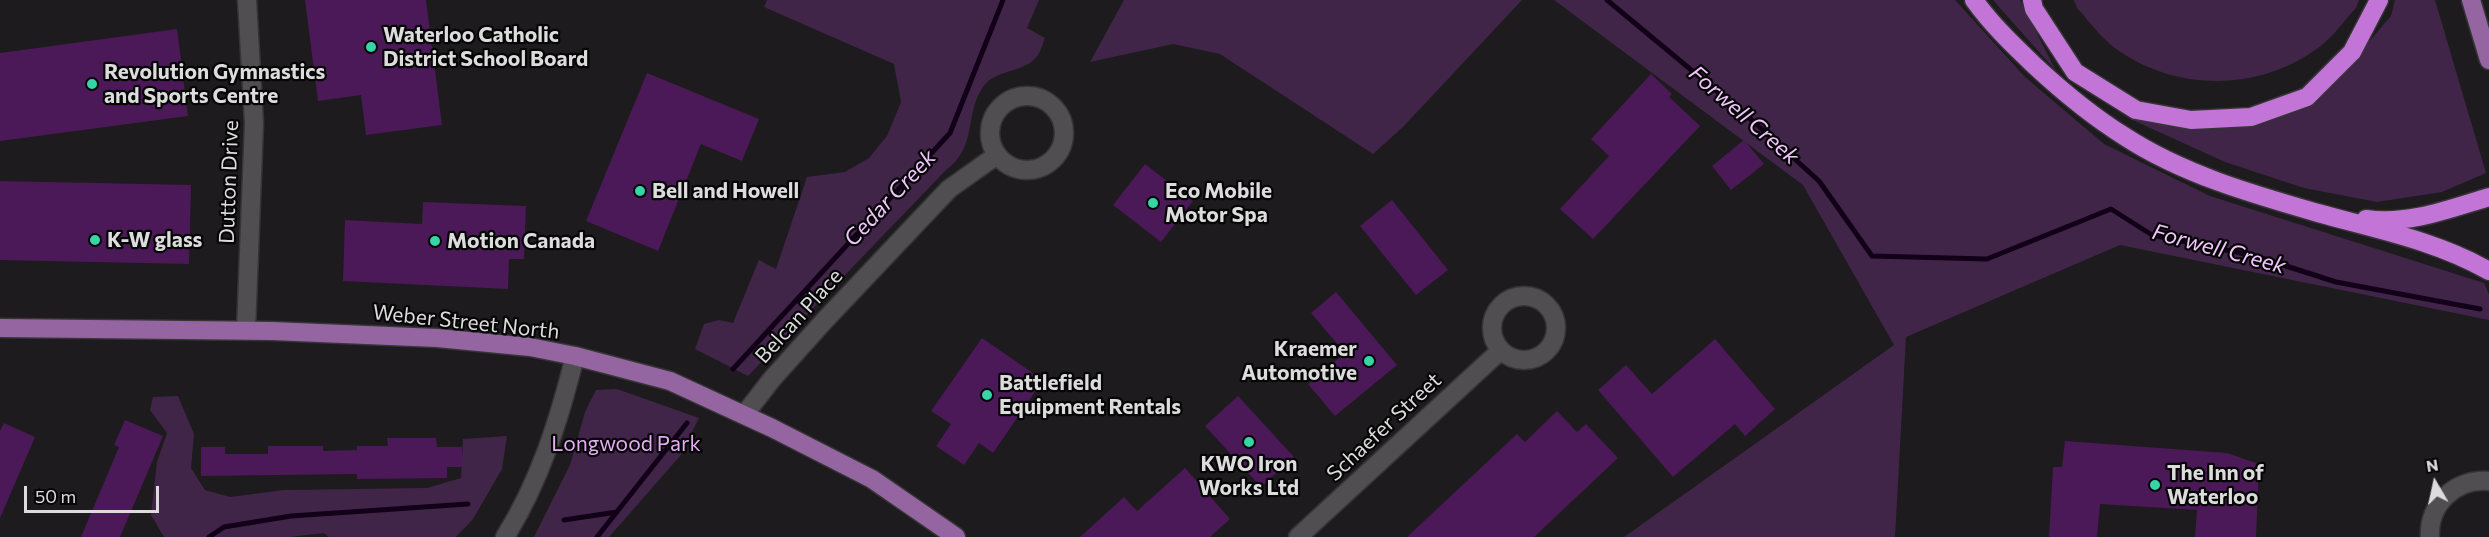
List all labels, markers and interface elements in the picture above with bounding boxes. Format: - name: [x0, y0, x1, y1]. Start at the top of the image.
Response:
- place label: Waterloo Catholic District School Board: [383, 22, 588, 72]
- marker: Waterloo Catholic District School Board: [364, 40, 378, 54]
- place label: Revolution Gymnastics and Sports Centre: [104, 59, 325, 109]
- water label: Forwell Creek: [1684, 60, 1804, 170]
- marker: Revolution Gymnastics and Sports Centre: [85, 77, 99, 91]
- street label: Dutton Drive: [214, 120, 244, 244]
- water label: Cedar Creek: [839, 144, 941, 252]
- place label: Bell and Howell: [652, 178, 799, 204]
- place label: Eco Mobile Motor Spa: [1165, 178, 1272, 228]
- marker: Bell and Howell: [633, 184, 647, 198]
- marker: Eco Mobile Motor Spa: [1146, 196, 1160, 210]
- water label: Forwell Creek: [2149, 219, 2289, 279]
- place label: K-W glass: [107, 227, 202, 253]
- place label: Motion Canada: [447, 228, 595, 254]
- marker: K-W glass: [88, 233, 102, 247]
- marker: Motion Canada: [428, 234, 442, 248]
- street label: Belcan Place: [750, 264, 848, 368]
- street label: Weber Street North: [371, 300, 561, 344]
- place label: Kraemer Automotive: [1241, 336, 1357, 386]
- marker: Kraemer Automotive: [1362, 354, 1376, 368]
- street label: Schaefer Street: [1322, 368, 1446, 486]
- place label: Battlefield Equipment Rentals: [999, 370, 1181, 420]
- marker: Battlefield Equipment Rentals: [980, 388, 994, 402]
- park label: Longwood Park: [551, 431, 701, 457]
- marker: KWO Iron Works Ltd: [1242, 435, 1256, 449]
- place label: KWO Iron Works Ltd: [1199, 451, 1299, 501]
- north arrow: [2405, 453, 2465, 513]
- text: N: [2425, 454, 2440, 475]
- place label: The Inn of Waterloo: [2167, 460, 2264, 510]
- scale bar: [27, 474, 162, 512]
- marker: The Inn of Waterloo: [2148, 478, 2162, 492]
- text: 50 m: [35, 485, 76, 507]

